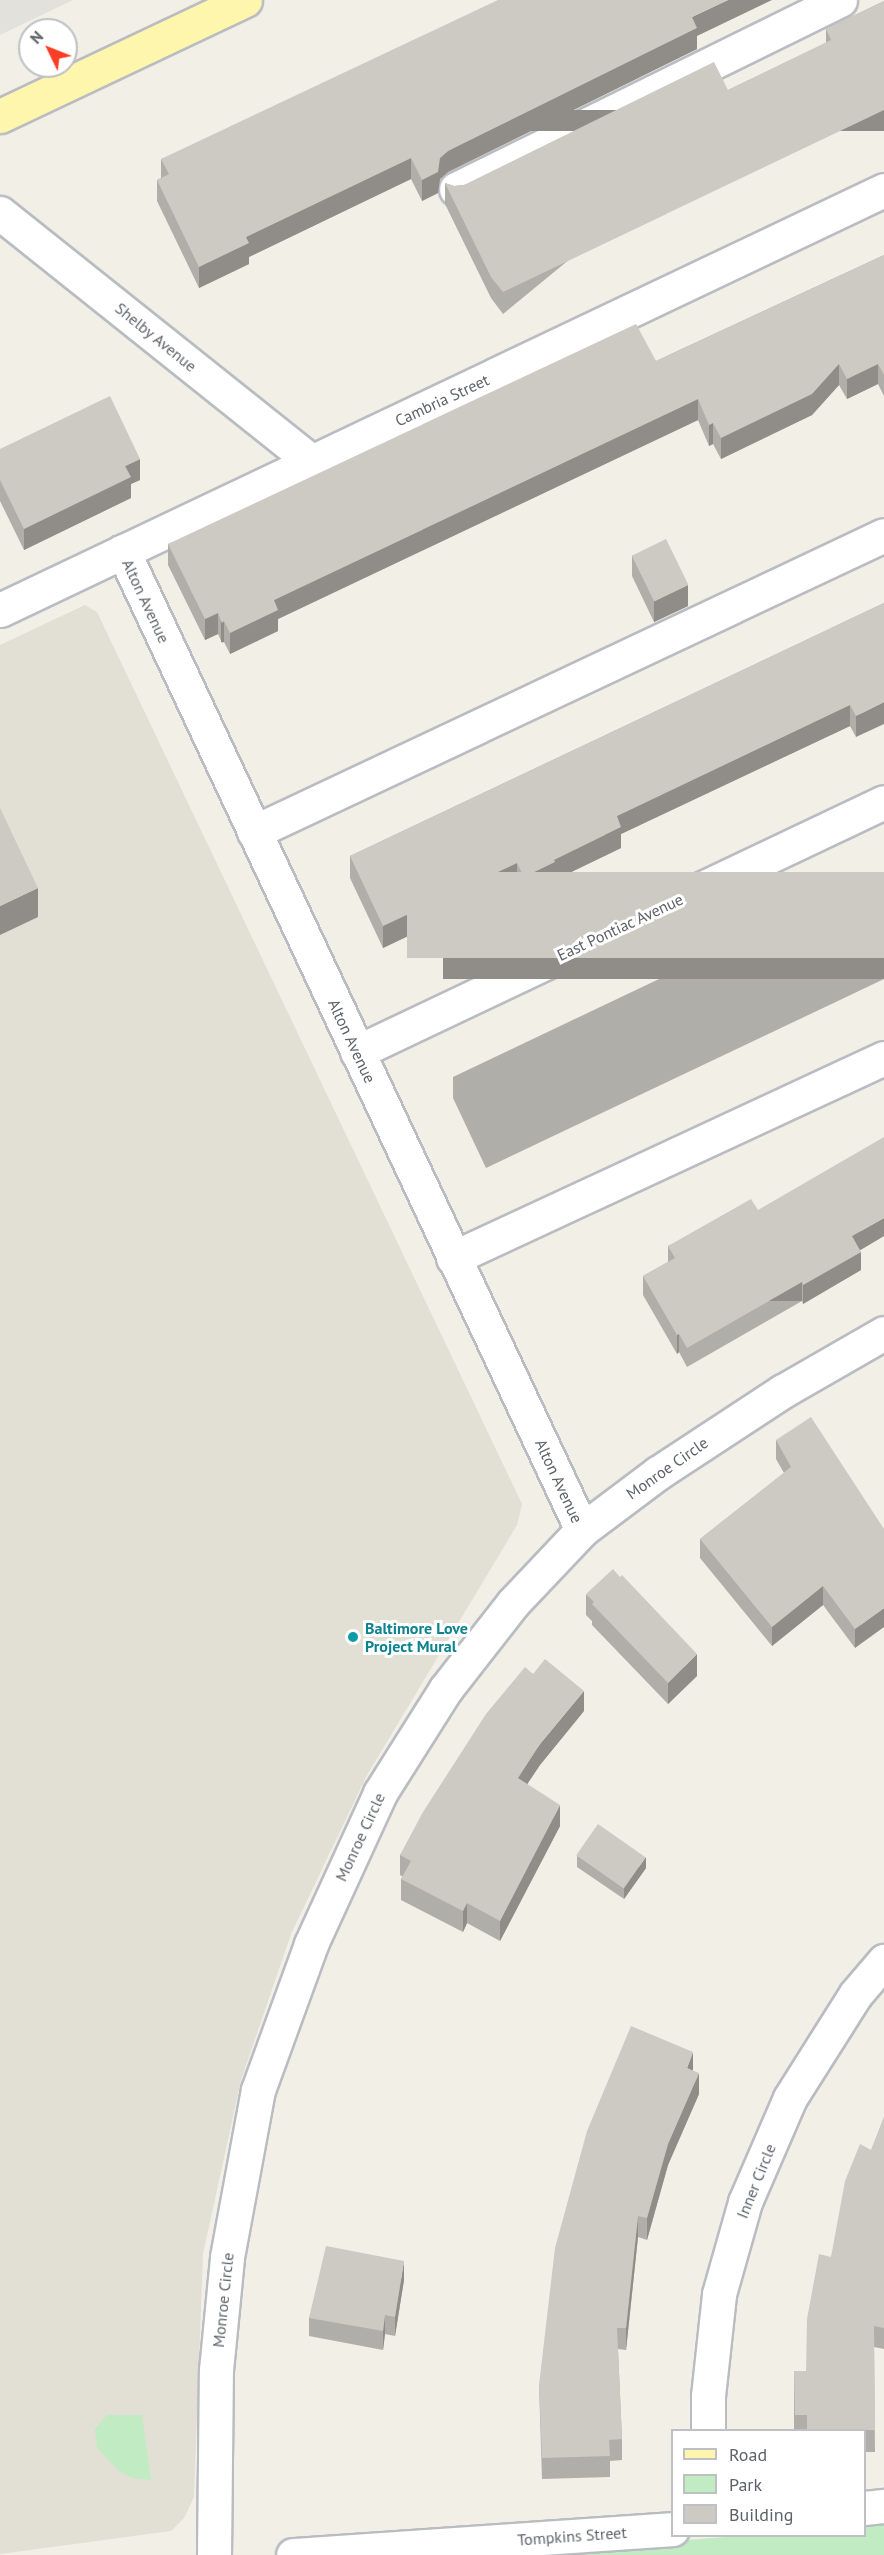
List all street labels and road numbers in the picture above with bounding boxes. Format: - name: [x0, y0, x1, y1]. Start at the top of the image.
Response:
- street label: Shelby Avenue: [111, 298, 201, 376]
- street label: Cambria Street: [392, 370, 492, 430]
- street label: Alton Avenue: [118, 556, 174, 646]
- street label: East Pontiac Avenue: [554, 889, 686, 965]
- street label: Alton Avenue: [324, 996, 380, 1086]
- street label: Monroe Circle: [622, 1433, 712, 1503]
- street label: Alton Avenue: [531, 1436, 587, 1526]
- street label: Monroe Circle: [331, 1790, 389, 1884]
- street label: Inner Circle: [732, 2141, 780, 2221]
- street label: Monroe Circle: [208, 2252, 238, 2348]
- street label: Tompkins Street: [517, 2523, 627, 2549]

